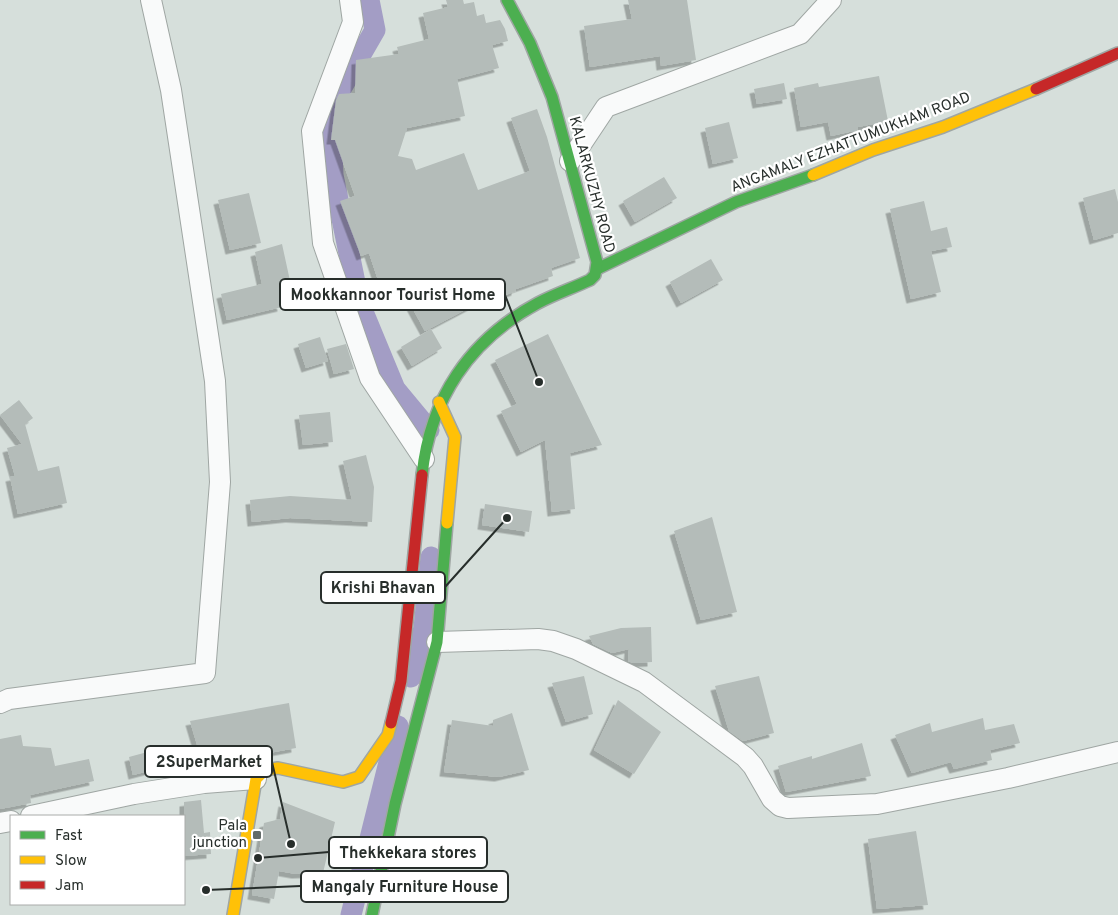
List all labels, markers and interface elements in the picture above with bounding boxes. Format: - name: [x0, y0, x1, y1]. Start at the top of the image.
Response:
- street label: ANGAMALY EZHATTUMUKHAM ROAD: [728, 88, 974, 198]
- street label: KALARKUZHY ROAD: [564, 114, 618, 256]
- callout: Mookkannoor Tourist Home: [280, 279, 505, 310]
- text: Mookkannoor Tourist Home: [290, 286, 496, 306]
- callout: Krishi Bhavan: [321, 572, 445, 603]
- text: Krishi Bhavan: [331, 579, 435, 599]
- callout: 2SuperMarket: [145, 746, 272, 777]
- text: 2SuperMarket: [156, 753, 262, 773]
- legend: [10, 815, 185, 905]
- place label: Pala junction: [192, 817, 247, 853]
- text: Fast: [55, 827, 83, 846]
- marker: Pala junction: [251, 829, 263, 841]
- callout: Thekkekara stores: [329, 837, 487, 868]
- text: Thekkekara stores: [339, 844, 477, 864]
- text: Slow: [55, 852, 87, 871]
- callout: Mangaly Furniture House: [301, 871, 508, 902]
- text: Jam: [55, 877, 84, 896]
- text: Mangaly Furniture House: [311, 878, 499, 898]

